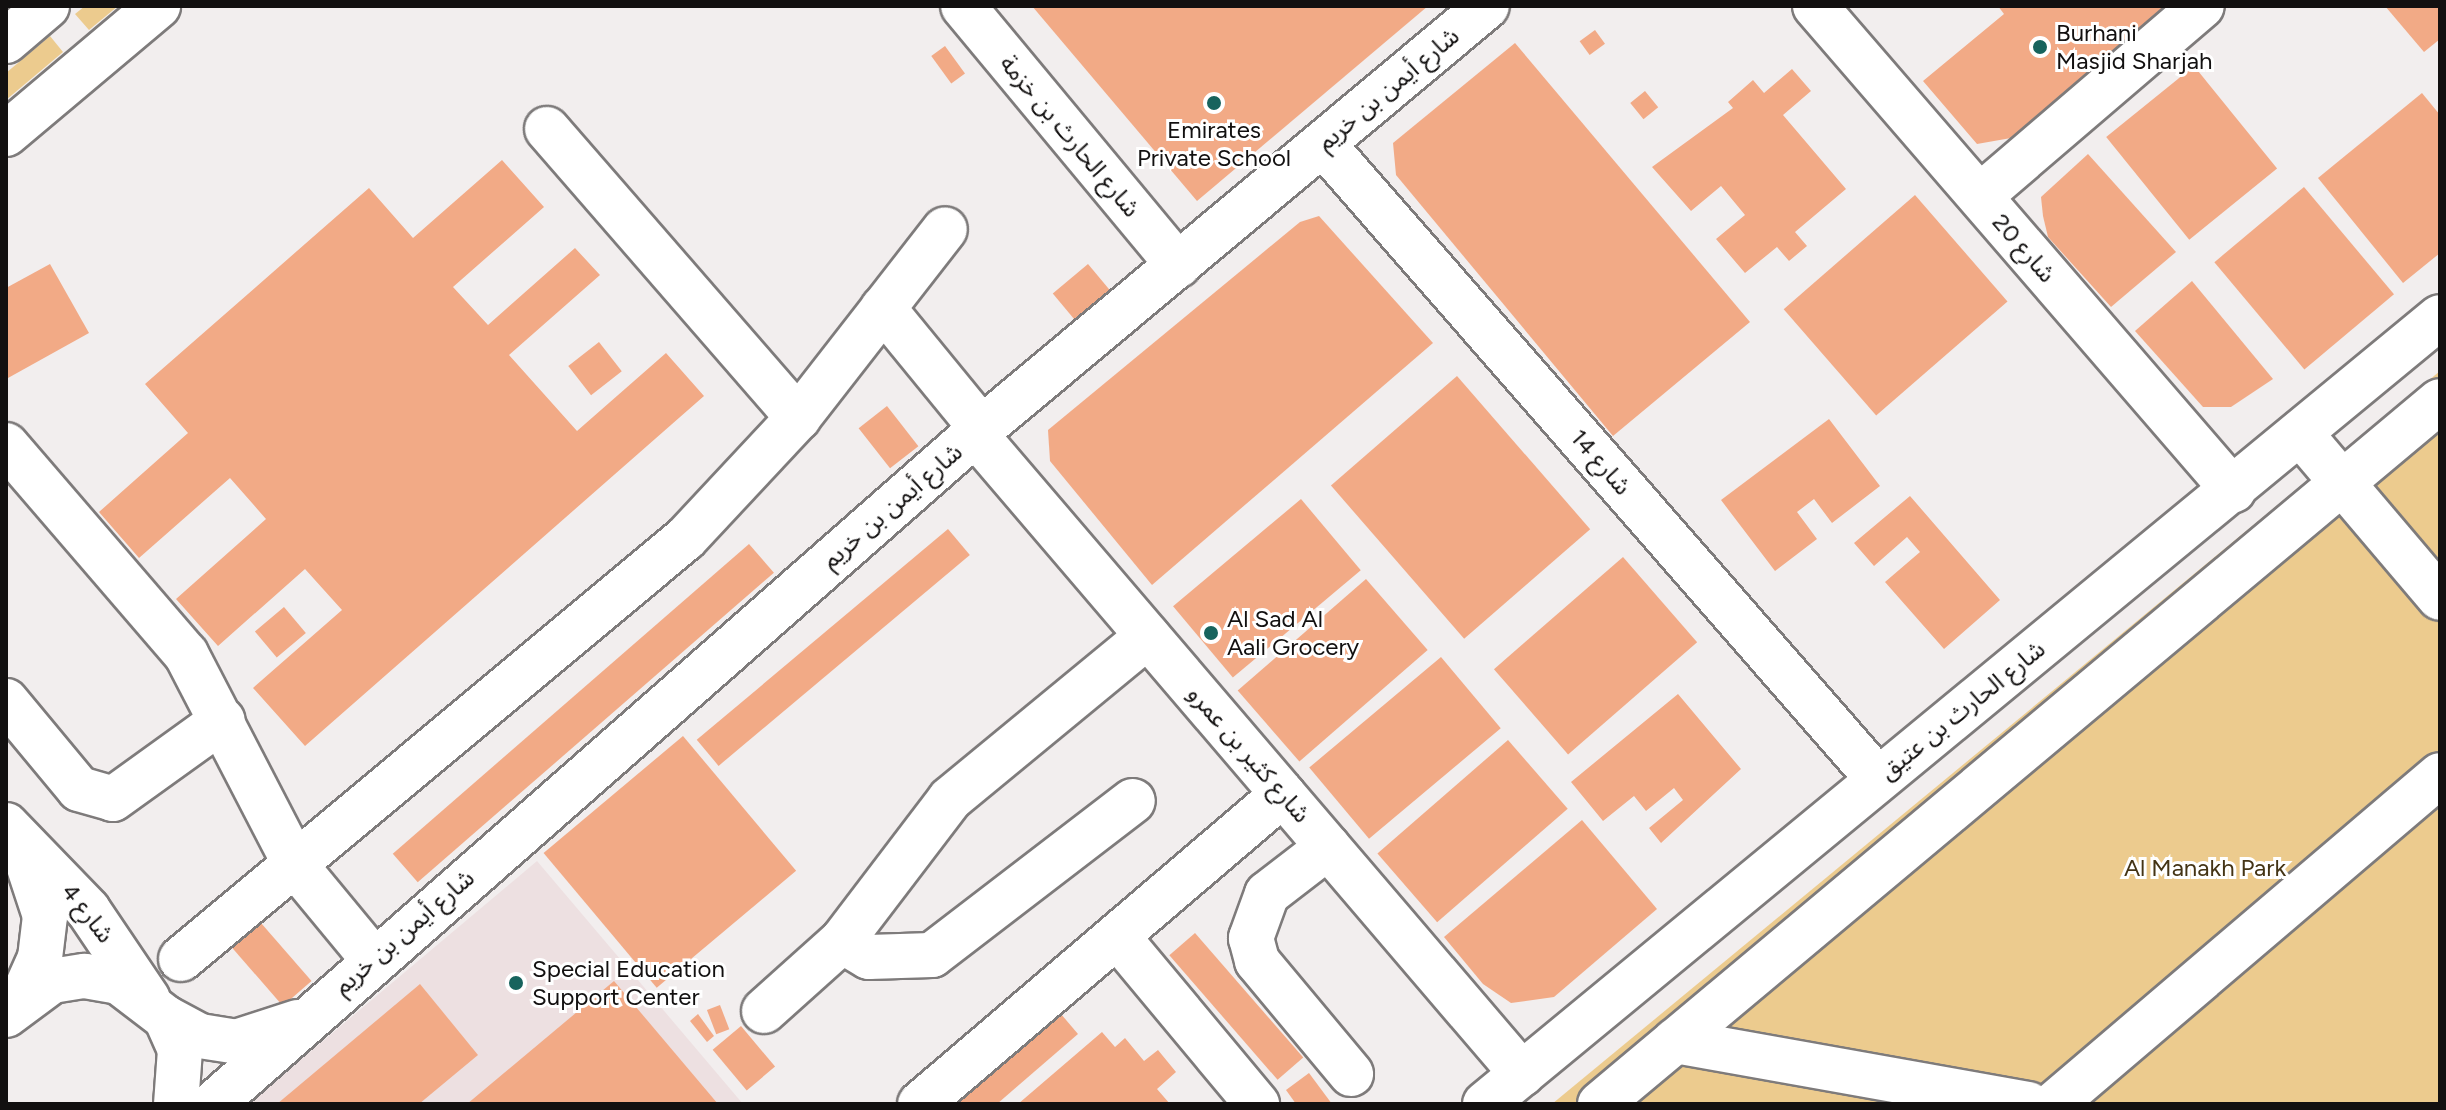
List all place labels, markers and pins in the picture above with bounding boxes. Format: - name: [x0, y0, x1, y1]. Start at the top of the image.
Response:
- place label: Burhani Masjid Sharjah: [2056, 19, 2212, 75]
- marker: Burhani Masjid Sharjah: [2031, 38, 2049, 56]
- marker: Emirates Private School: [1205, 94, 1223, 112]
- place label: Emirates Private School: [1137, 116, 1291, 172]
- place label: Al Sad Al Aali Grocery: [1227, 605, 1359, 661]
- marker: Al Sad Al Aali Grocery: [1202, 624, 1220, 642]
- place label: Special Education Support Center: [532, 955, 725, 1011]
- marker: Special Education Support Center: [507, 974, 525, 992]

